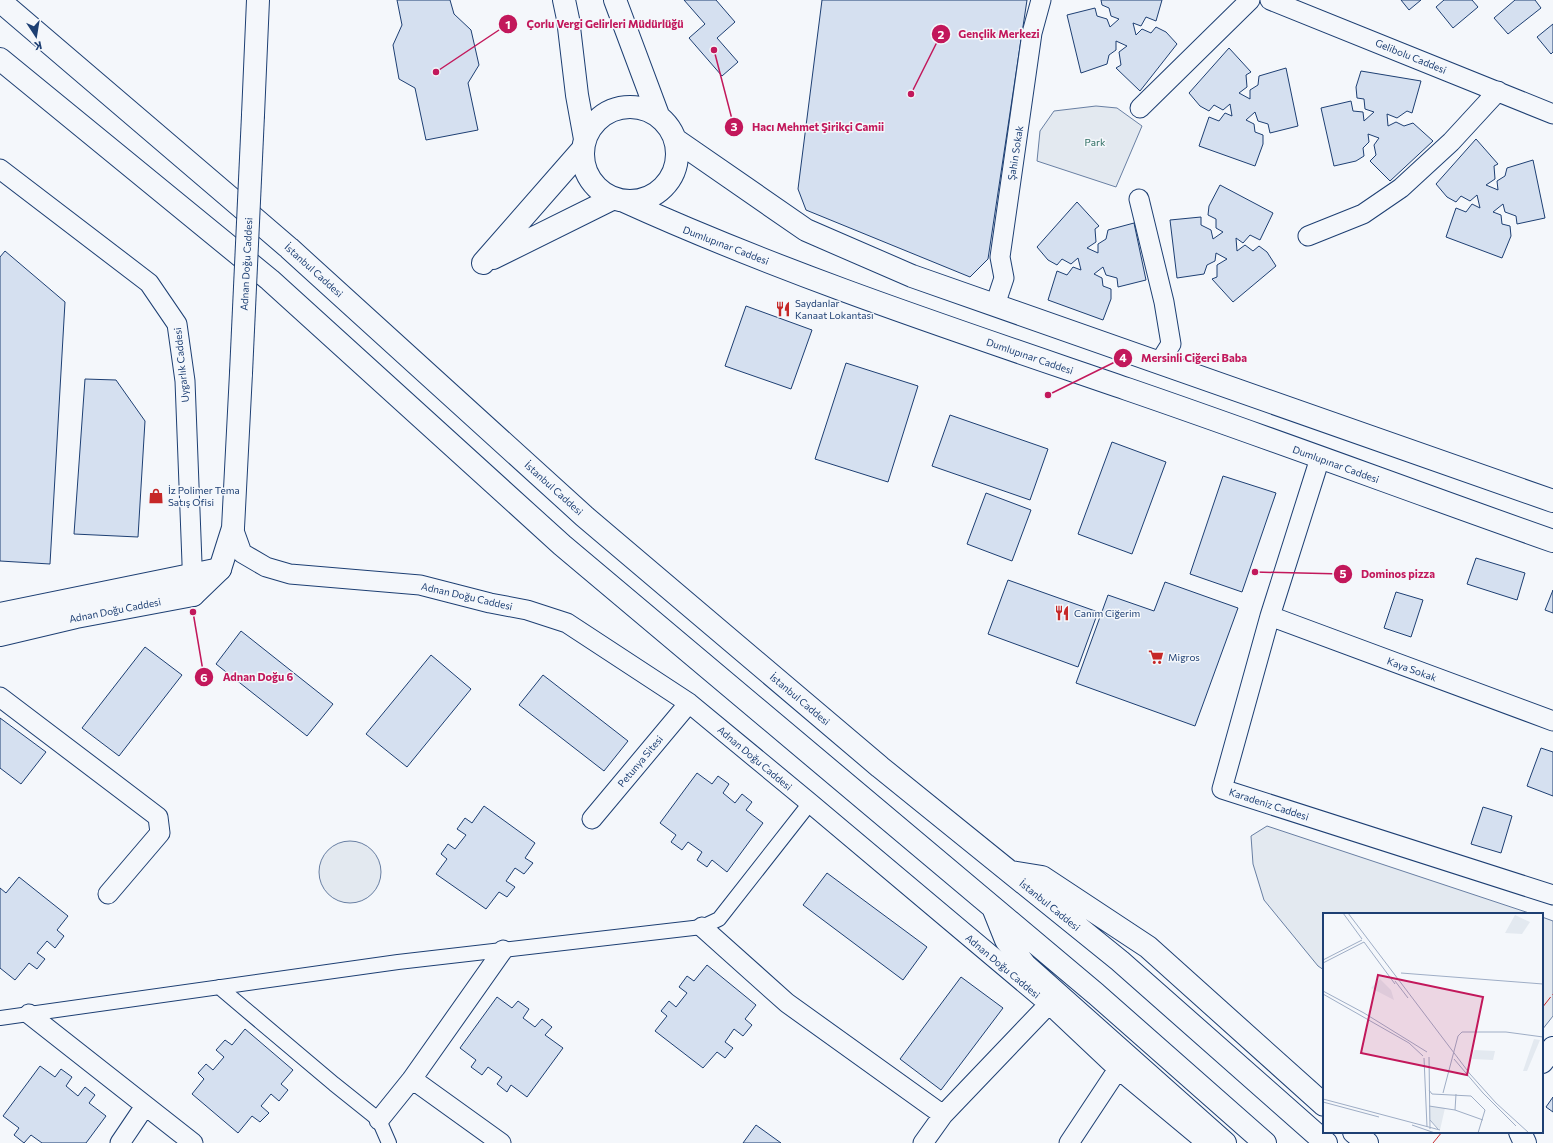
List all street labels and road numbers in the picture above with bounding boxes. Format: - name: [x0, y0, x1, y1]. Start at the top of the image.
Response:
- street label: Gelibolu Caddesi: [1374, 36, 1448, 76]
- street label: Şahin Sokak: [1005, 124, 1025, 181]
- street label: Adnan Doğu Caddesi: [238, 217, 254, 311]
- street label: Dumlupınar Caddesi: [681, 223, 771, 267]
- street label: İstanbul Caddesi: [282, 241, 346, 299]
- street label: Uygarlık Caddesi: [171, 327, 191, 403]
- street label: Dumlupınar Caddesi: [985, 335, 1075, 377]
- street label: Dumlupınar Caddesi: [1291, 443, 1381, 485]
- street label: İstanbul Caddesi: [522, 459, 586, 517]
- street label: Adnan Doğu Caddesi: [420, 580, 514, 612]
- street label: Adnan Doğu Caddesi: [68, 595, 162, 625]
- street label: Kaya Sokak: [1386, 654, 1439, 684]
- street label: İstanbul Caddesi: [768, 671, 832, 727]
- street label: Adnan Doğu Caddesi: [715, 723, 795, 793]
- street label: Petunya Sitesi: [615, 733, 665, 789]
- street label: Karadeniz Caddesi: [1228, 785, 1310, 823]
- street label: İstanbul Caddesi: [1017, 877, 1083, 933]
- street label: Adnan Doğu Caddesi: [963, 931, 1043, 1001]

